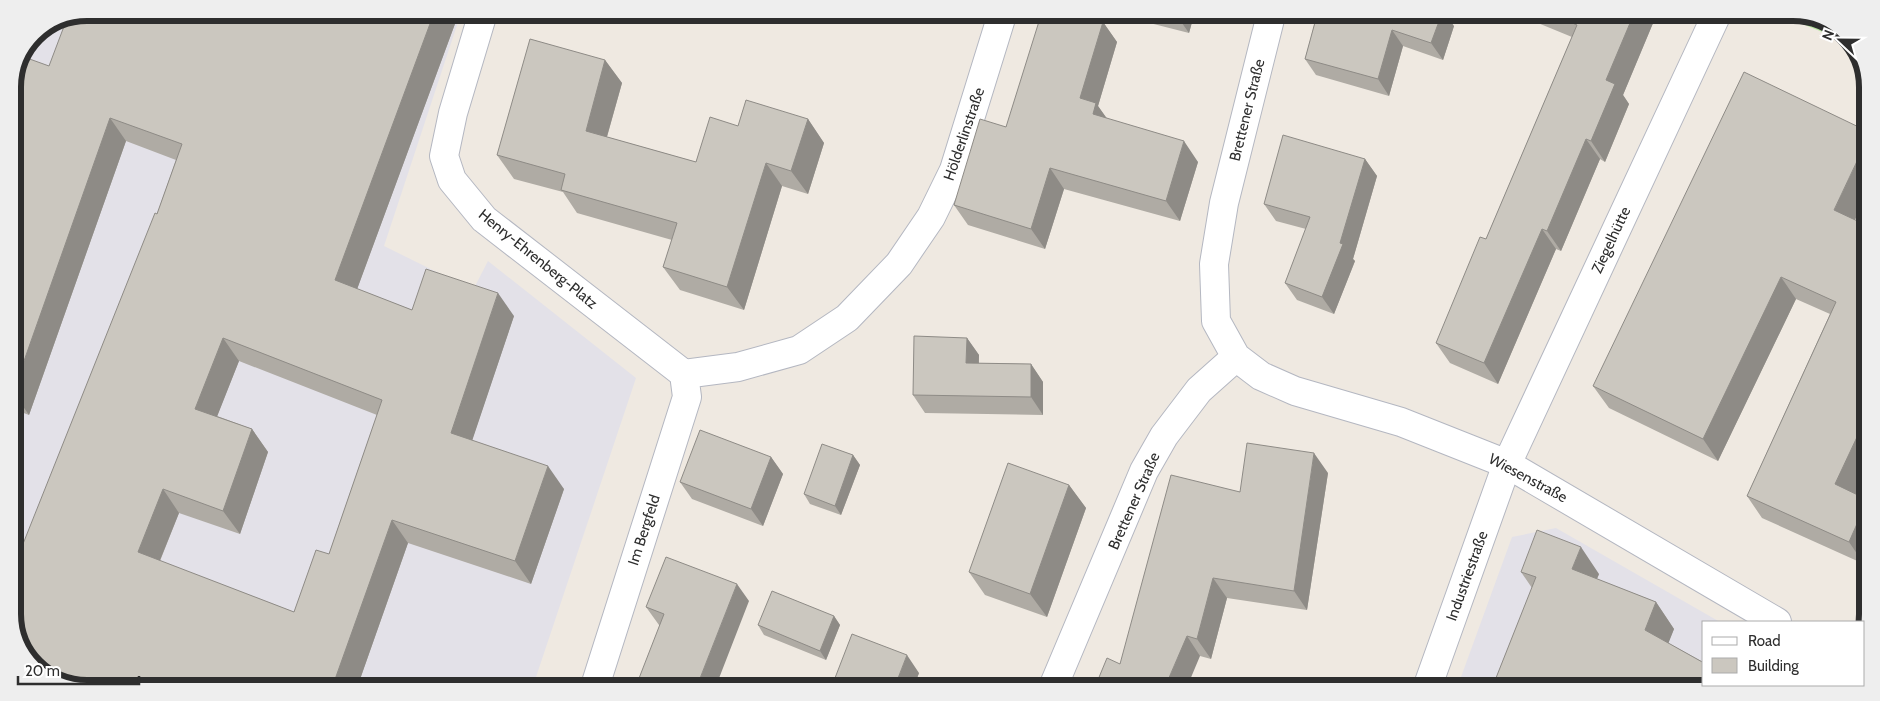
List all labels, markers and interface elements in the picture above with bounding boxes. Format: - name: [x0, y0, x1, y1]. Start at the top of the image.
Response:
- north arrow: [1815, 15, 1865, 65]
- text: N: [1818, 27, 1838, 43]
- street label: Brettener Straße: [1226, 57, 1268, 163]
- street label: Hölderlinstraße: [940, 85, 988, 183]
- street label: Ziegelhütte: [1588, 204, 1634, 276]
- street label: Henry-Ehrenberg-Platz: [475, 205, 601, 313]
- street label: Brettener Straße: [1104, 449, 1164, 552]
- street label: Wiesenstraße: [1486, 450, 1571, 506]
- street label: Im Bergfeld: [624, 492, 664, 568]
- street label: Industriestraße: [1442, 528, 1492, 623]
- legend: [1702, 621, 1865, 686]
- text: Road: [1748, 632, 1781, 650]
- scale bar: [18, 654, 139, 686]
- text: Building: [1748, 657, 1799, 675]
- text: 20 m: [25, 662, 60, 680]

